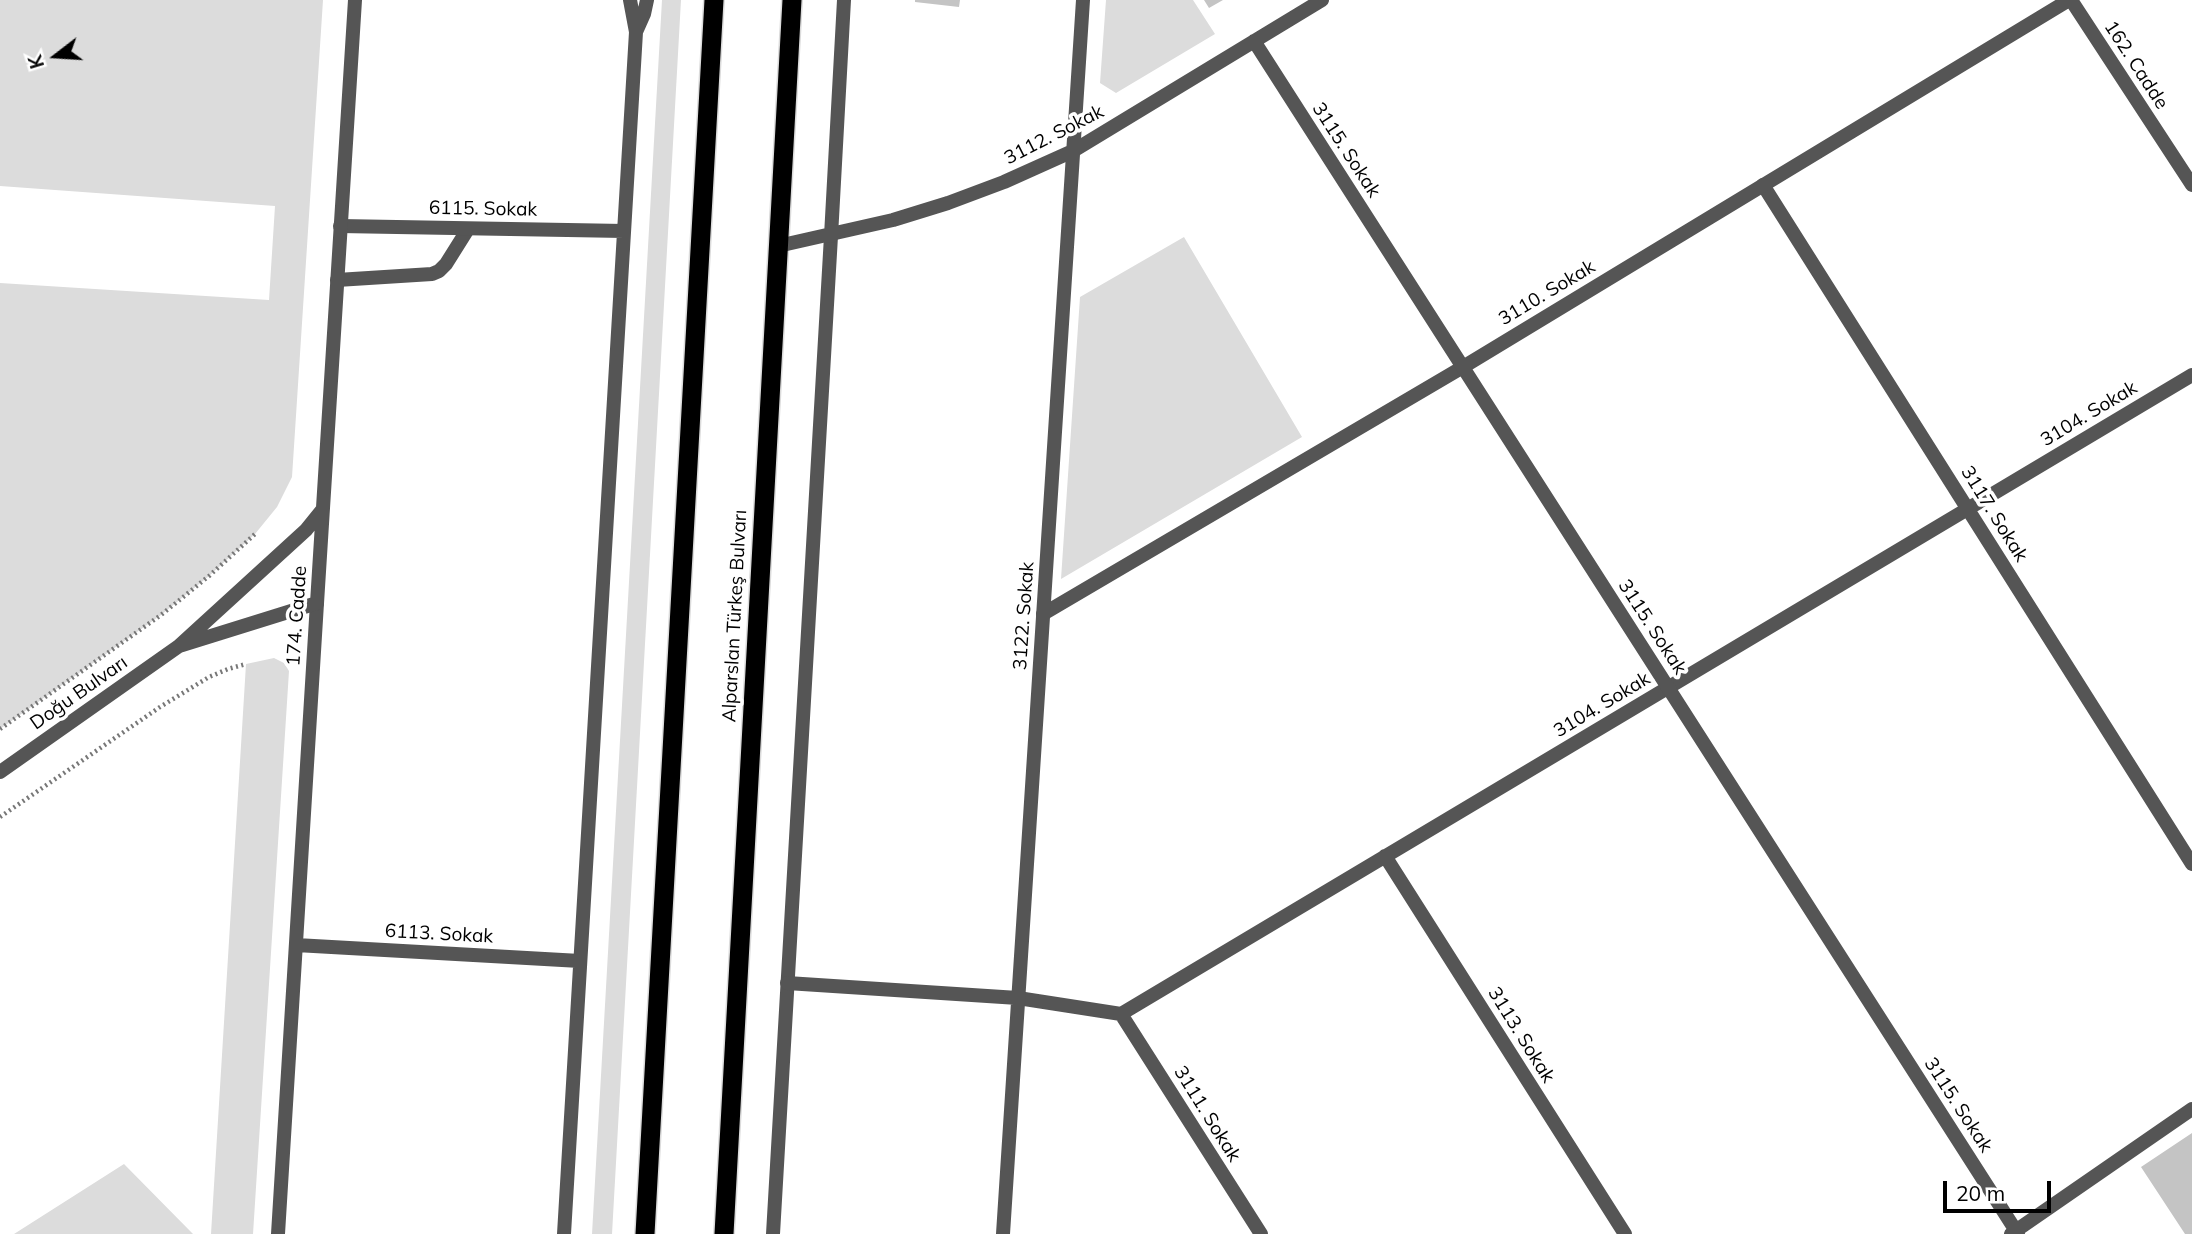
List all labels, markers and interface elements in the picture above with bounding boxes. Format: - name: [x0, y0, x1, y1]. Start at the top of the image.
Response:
- street label: 162. Cadde: [2099, 17, 2173, 113]
- north arrow: [21, 21, 91, 91]
- text: K: [23, 53, 49, 72]
- street label: 3115. Sokak: [1307, 98, 1385, 202]
- street label: 3112. Sokak: [1001, 100, 1107, 170]
- street label: 6115. Sokak: [429, 197, 537, 221]
- street label: 3110. Sokak: [1495, 255, 1599, 331]
- street label: 3104. Sokak: [2037, 376, 2141, 452]
- street label: 3117. Sokak: [1956, 462, 2032, 566]
- street label: Alparslan Türkeş Bulvarı: [718, 509, 752, 723]
- street label: 3122. Sokak: [1009, 561, 1039, 671]
- street label: 174. Cadde: [282, 565, 312, 667]
- street label: 3115. Sokak: [1613, 575, 1691, 679]
- street label: Doğu Bulvarı: [26, 651, 132, 735]
- street label: 3104. Sokak: [1550, 667, 1654, 743]
- street label: 6113. Sokak: [384, 920, 494, 948]
- street label: 3113. Sokak: [1483, 983, 1559, 1087]
- street label: 3115. Sokak: [1919, 1053, 1997, 1157]
- street label: 3111. Sokak: [1169, 1062, 1245, 1166]
- scale bar: [1947, 1168, 2056, 1212]
- text: 20 m: [1956, 1180, 2005, 1206]

